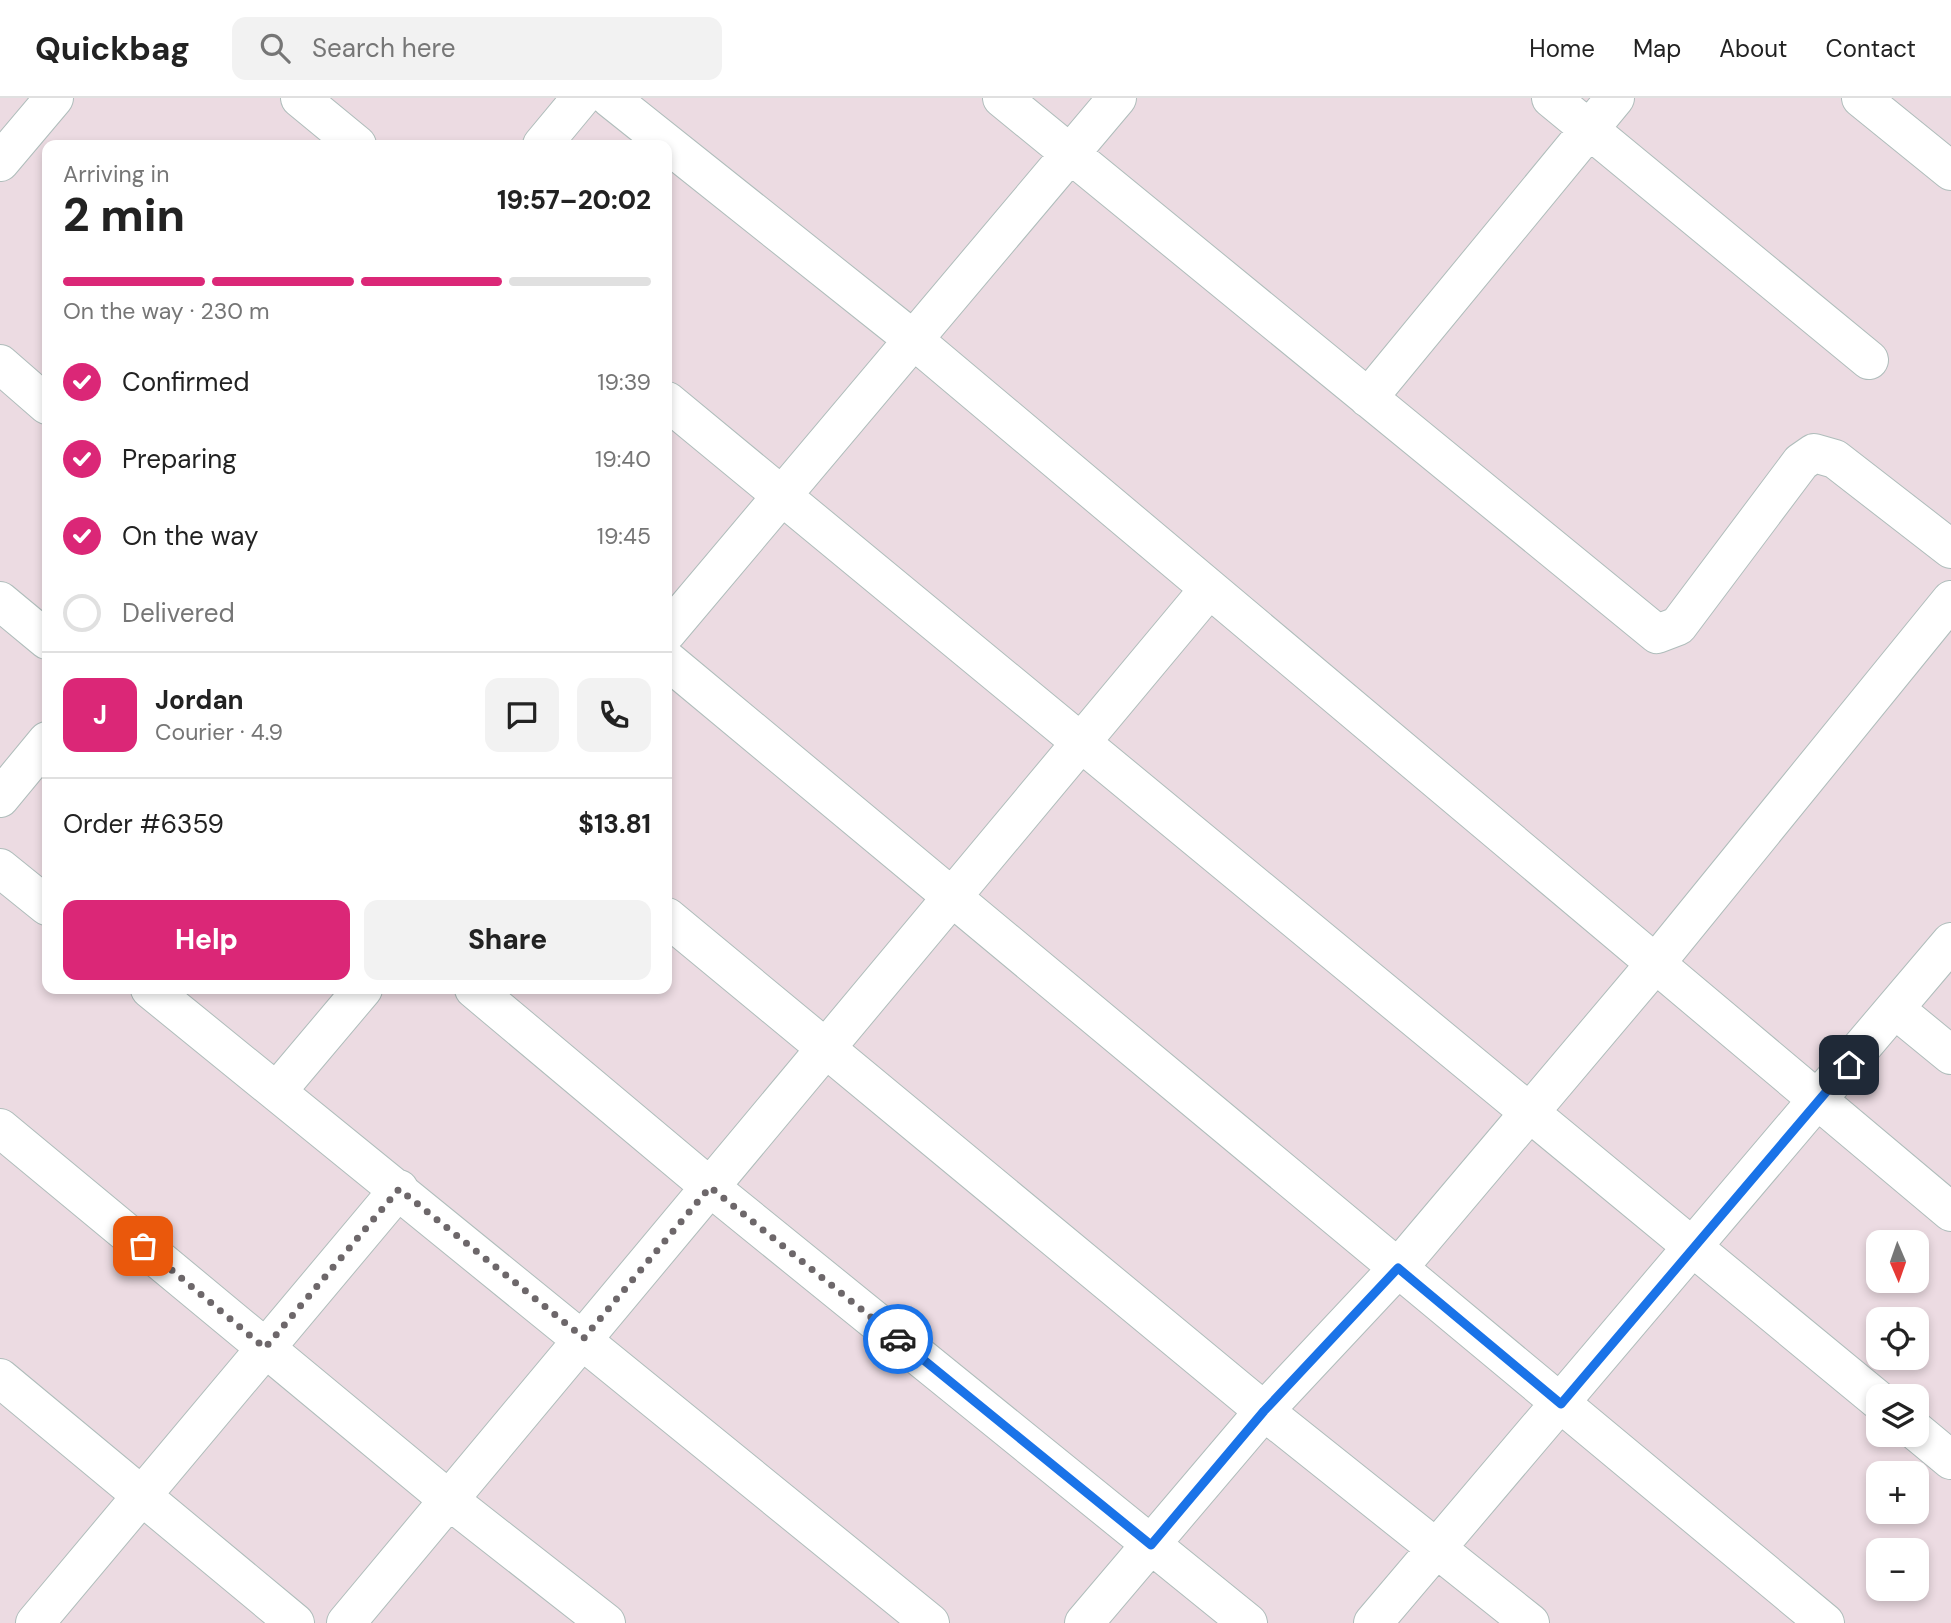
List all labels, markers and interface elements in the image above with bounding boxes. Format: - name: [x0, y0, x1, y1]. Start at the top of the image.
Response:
- search box: [232, 17, 722, 80]
- text: Quickbag: [35, 27, 190, 70]
- icon: search: [256, 29, 294, 67]
- text: Search here: [312, 31, 455, 65]
- text: Home: [1529, 33, 1595, 64]
- text: Map: [1633, 33, 1681, 64]
- text: About: [1719, 33, 1788, 64]
- text: Contact: [1826, 33, 1916, 64]
- text: Arriving in: [63, 159, 169, 189]
- text: 19:57–20:02: [497, 183, 651, 217]
- text: 2 min: [63, 185, 185, 245]
- text: On the way · 230 m: [63, 296, 270, 326]
- icon: check: [63, 363, 101, 401]
- text: Confirmed: [122, 365, 249, 399]
- text: 19:39: [597, 367, 651, 397]
- icon: check: [63, 440, 101, 478]
- text: Preparing: [122, 442, 237, 476]
- text: 19:40: [595, 444, 651, 474]
- icon: check: [63, 517, 101, 555]
- text: On the way: [122, 519, 258, 553]
- text: 19:45: [597, 521, 651, 551]
- text: Delivered: [122, 596, 235, 630]
- button: chat: [485, 678, 559, 752]
- button: phone: [577, 678, 651, 752]
- text: Jordan: [155, 683, 244, 717]
- text: J: [93, 698, 107, 732]
- text: Courier · 4.9: [155, 717, 283, 747]
- text: Order #6359: [63, 807, 224, 841]
- text: $13.81: [578, 807, 651, 841]
- button: Help: [63, 900, 350, 980]
- button: Share: [364, 900, 651, 980]
- pin: [1819, 1035, 1879, 1095]
- icon: home: [1830, 1046, 1868, 1084]
- pin: [113, 1216, 173, 1276]
- icon: bag: [124, 1227, 162, 1265]
- north arrow: [1866, 1230, 1928, 1293]
- map controls: [1866, 1230, 1929, 1601]
- courier: [863, 1304, 933, 1374]
- button: locate: [1866, 1307, 1929, 1370]
- icon: car: [879, 1320, 917, 1358]
- button: layers: [1866, 1384, 1929, 1447]
- button: +: [1866, 1461, 1929, 1524]
- button: −: [1866, 1538, 1929, 1601]

